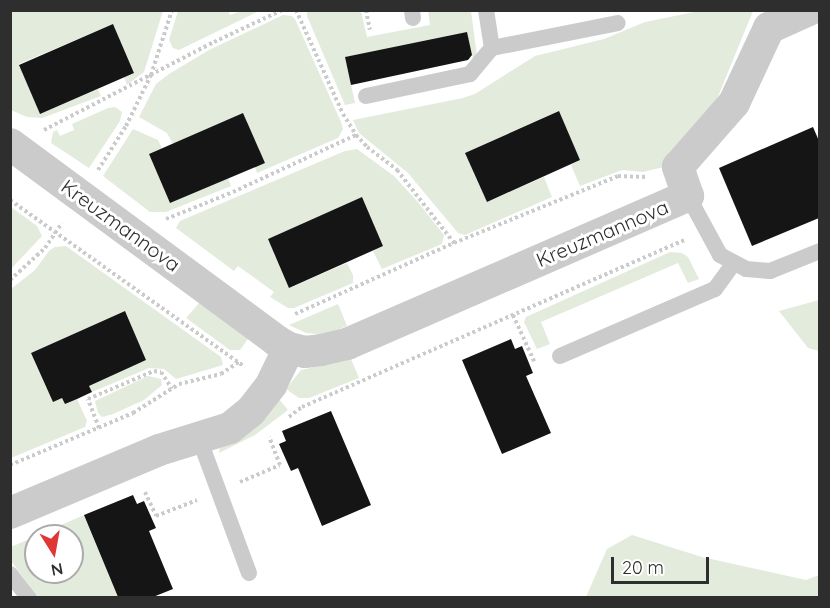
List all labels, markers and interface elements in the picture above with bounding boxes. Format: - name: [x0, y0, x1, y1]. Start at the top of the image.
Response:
- street label: Kreuzmannova: [57, 174, 185, 276]
- street label: Kreuzmannova: [532, 194, 672, 272]
- north arrow: [24, 524, 84, 584]
- scale bar: [614, 545, 712, 583]
- text: 20 m: [622, 556, 664, 579]
- text: N: [49, 559, 65, 581]

